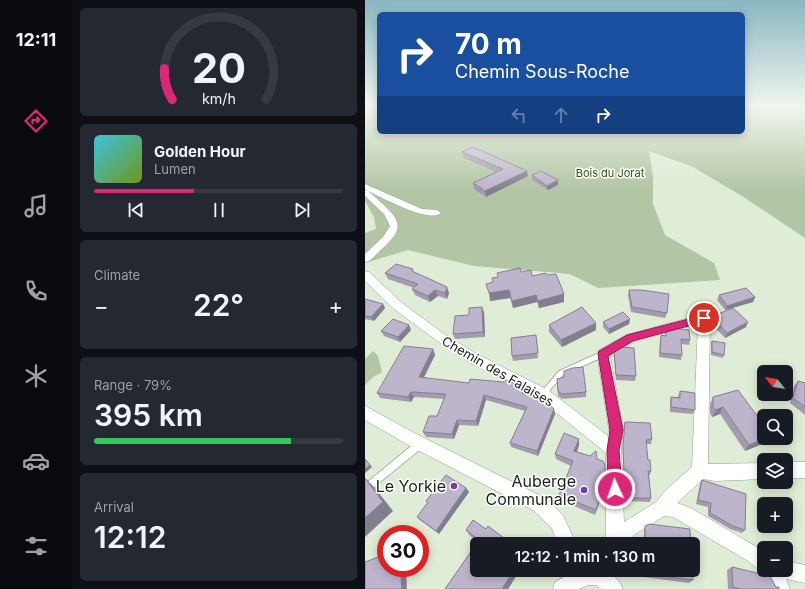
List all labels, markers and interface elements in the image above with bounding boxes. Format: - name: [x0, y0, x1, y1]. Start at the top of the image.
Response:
- text: 70 m: [455, 27, 522, 61]
- icon: right: [389, 28, 441, 80]
- text: 12:11: [16, 29, 56, 50]
- text: 20: [191, 43, 246, 93]
- text: Chemin Sous-Roche: [455, 61, 629, 82]
- text: km/h: [202, 90, 235, 107]
- icon: left: [508, 104, 530, 126]
- icon: ahead: [550, 104, 572, 126]
- icon: right: [592, 104, 614, 126]
- icon: directions: [22, 107, 50, 135]
- text: Golden Hour: [154, 142, 246, 161]
- text: Lumen: [154, 161, 196, 177]
- park label: Bois du Jorat: [576, 166, 645, 180]
- icon: music: [22, 192, 50, 220]
- icon: previous: [125, 199, 147, 221]
- icon: pause: [208, 199, 230, 221]
- icon: next: [291, 199, 313, 221]
- text: Climate: [94, 267, 140, 283]
- icon: phone: [22, 277, 50, 305]
- text: 22°: [193, 287, 244, 323]
- text: −: [94, 293, 109, 319]
- text: +: [328, 293, 343, 319]
- pin: [687, 301, 721, 335]
- icon: arrive: [693, 307, 715, 329]
- street label: Chemin des Falaises: [439, 333, 557, 410]
- icon: climate: [22, 362, 50, 390]
- north arrow: [757, 365, 793, 401]
- map controls: [757, 365, 793, 577]
- text: Range · 79%: [94, 377, 172, 393]
- text: 395 km: [94, 397, 203, 433]
- button: search: [757, 409, 793, 445]
- icon: car: [22, 447, 50, 475]
- button: layers: [757, 453, 793, 489]
- position arrow: [594, 468, 636, 510]
- place label: Auberge Communale: [486, 471, 576, 509]
- place label: Le Yorkie: [376, 476, 446, 496]
- marker: Le Yorkie: [449, 481, 459, 491]
- marker: Auberge Communale: [579, 485, 589, 495]
- button: +: [757, 497, 793, 533]
- text: Arrival: [94, 499, 134, 515]
- text: 12:12: [94, 519, 166, 555]
- speed limit sign: 30: [377, 525, 429, 577]
- icon: filters: [22, 532, 50, 560]
- button: −: [757, 541, 793, 577]
- text: 12:12 · 1 min · 130 m: [515, 547, 655, 566]

